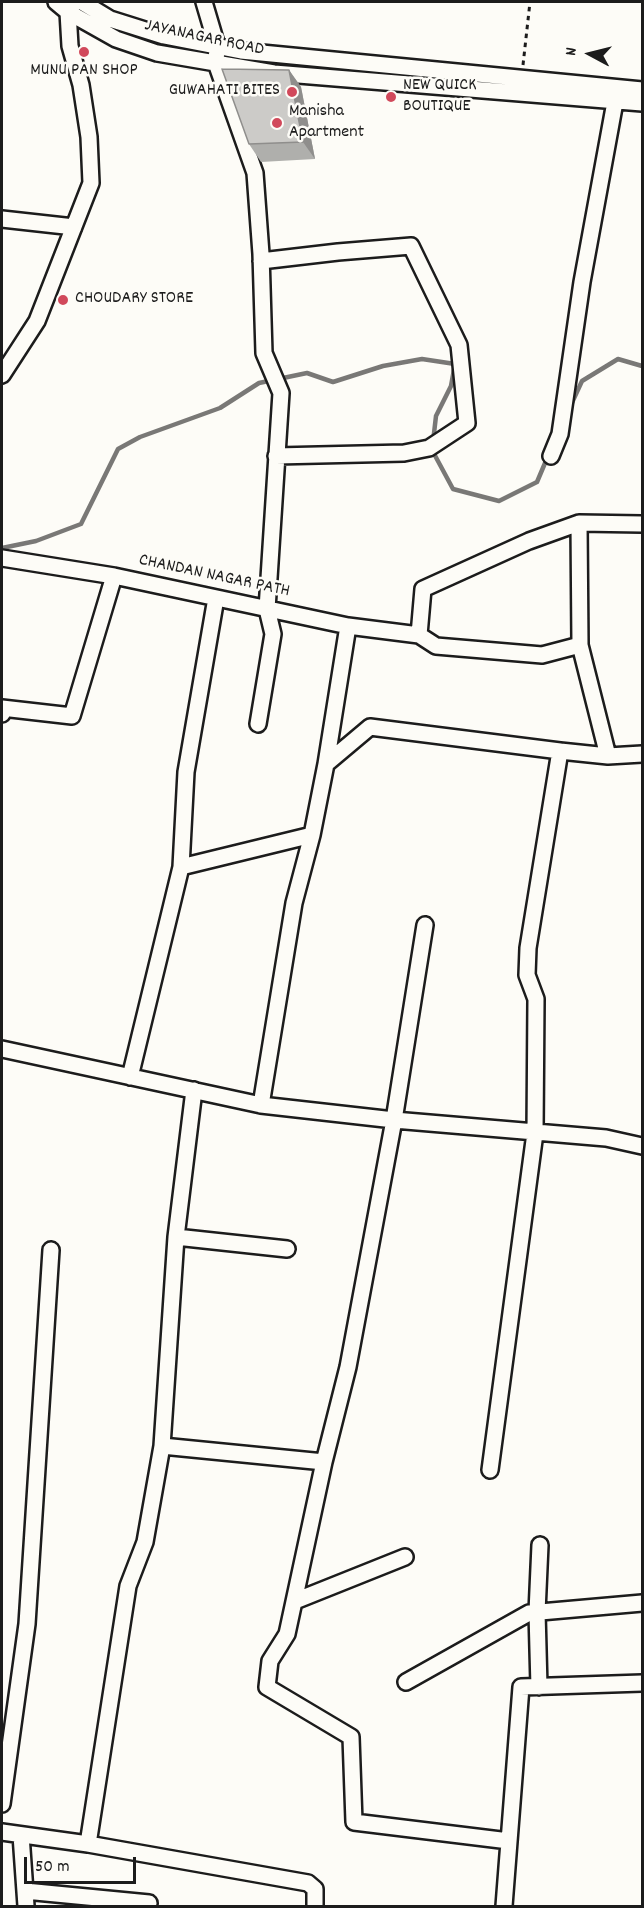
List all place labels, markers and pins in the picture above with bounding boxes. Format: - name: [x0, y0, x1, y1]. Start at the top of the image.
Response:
- marker: MUNU PAN SHOP: [77, 45, 91, 59]
- place label: MUNU PAN SHOP: [30, 61, 138, 83]
- place label: NEW QUICK BOUTIQUE: [403, 76, 476, 118]
- place label: GUWAHATI BITES: [169, 81, 280, 103]
- marker: GUWAHATI BITES: [285, 85, 299, 99]
- marker: NEW QUICK BOUTIQUE: [384, 90, 398, 104]
- place label: Manisha Apartment: [289, 102, 364, 144]
- marker: Manisha Apartment: [270, 116, 284, 130]
- place label: CHOUDARY STORE: [75, 289, 193, 311]
- marker: CHOUDARY STORE: [56, 293, 70, 307]

